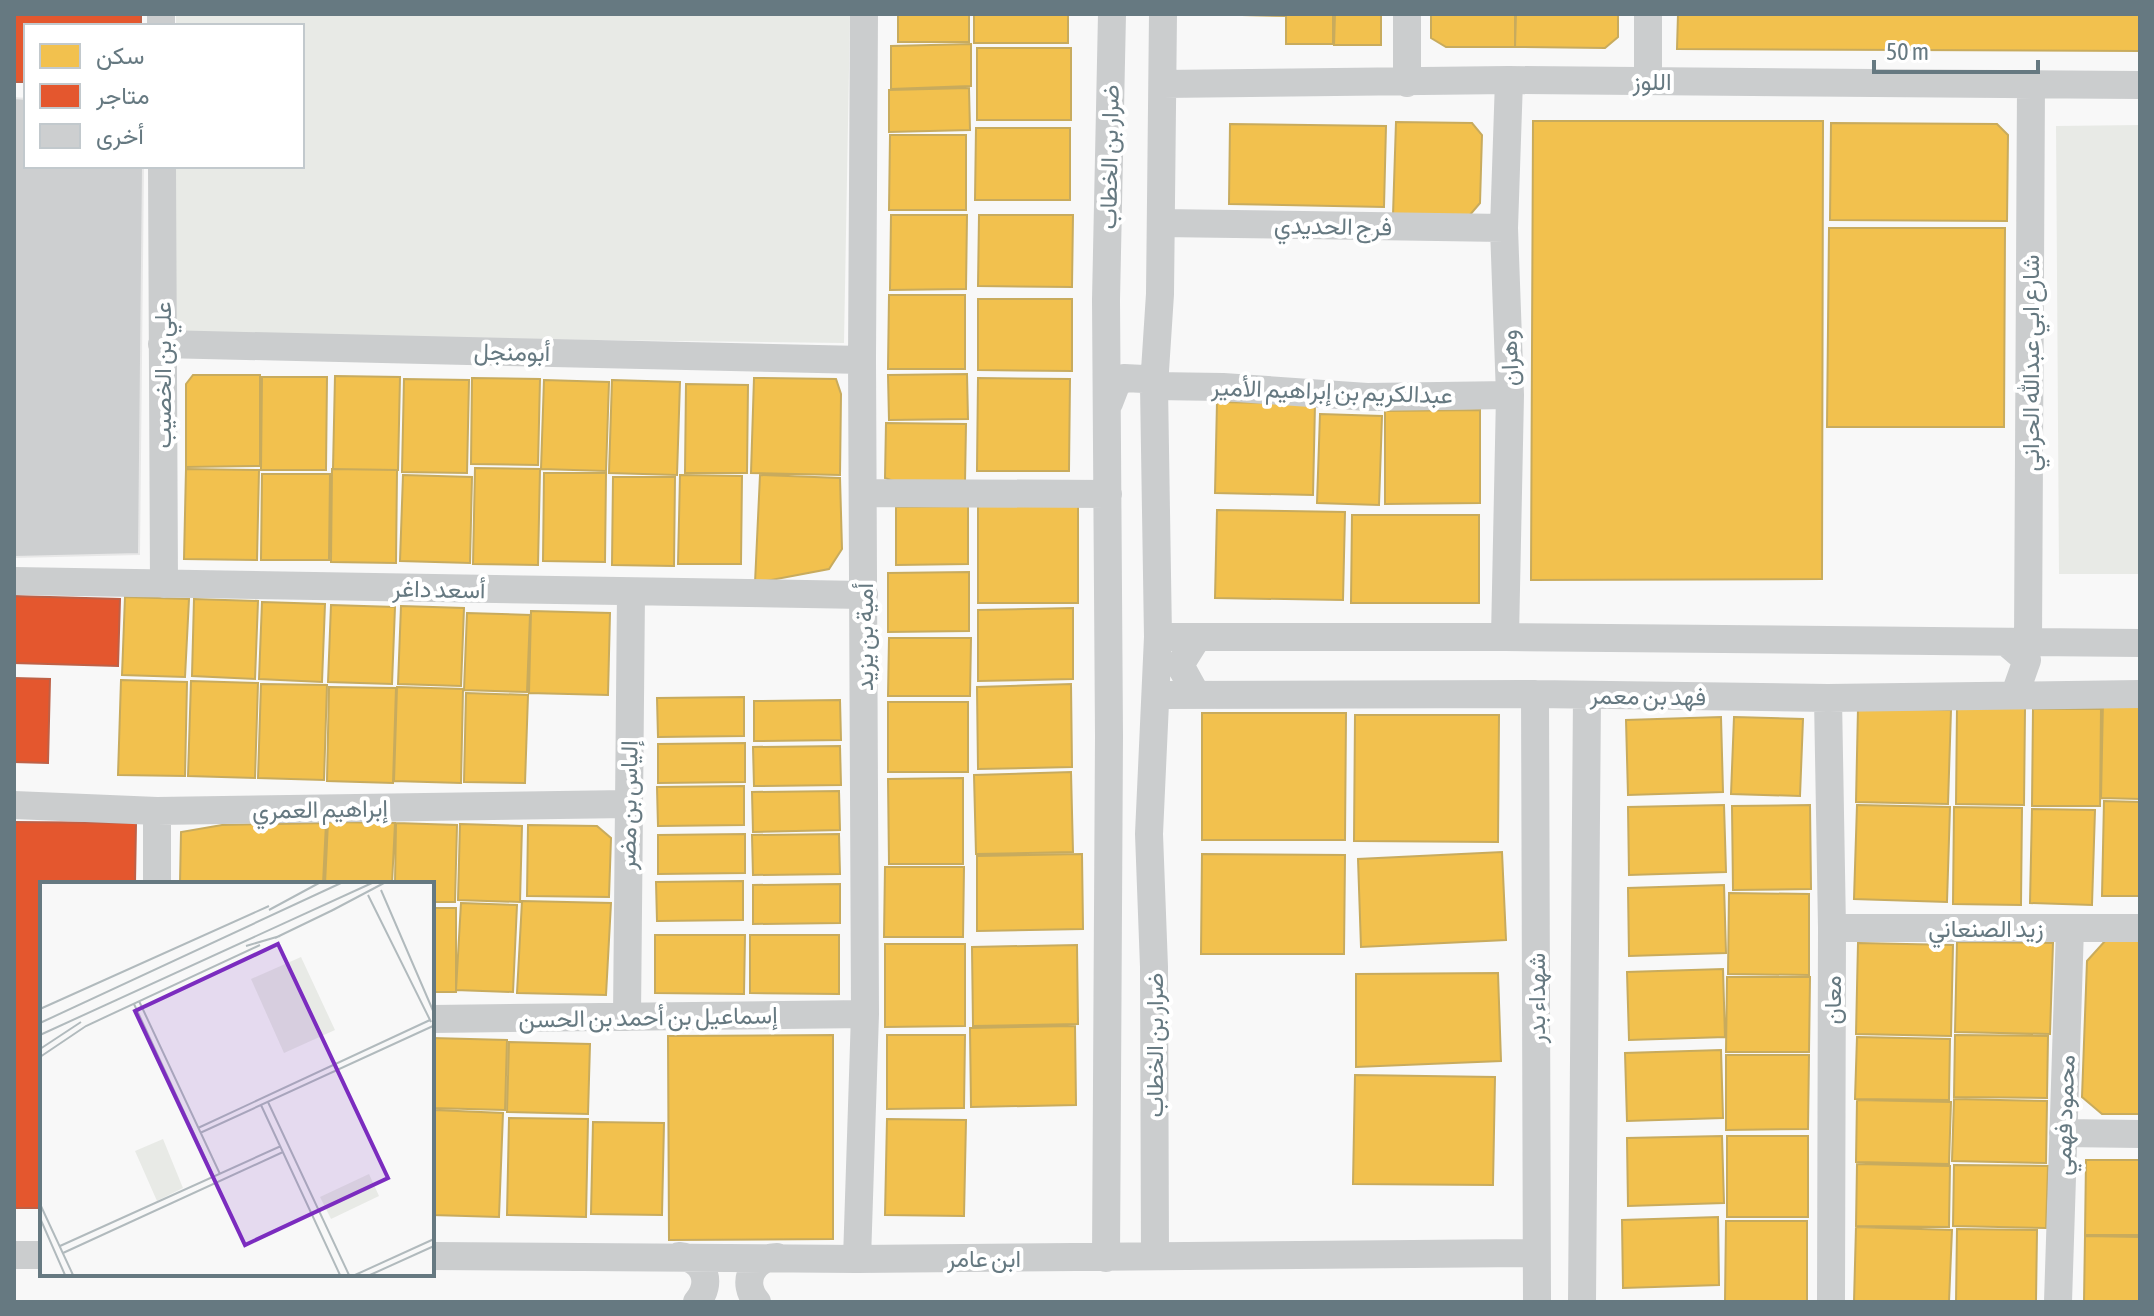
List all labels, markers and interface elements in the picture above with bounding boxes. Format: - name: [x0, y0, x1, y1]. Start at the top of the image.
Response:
- legend: [24, 24, 304, 168]
- scale bar: [1874, 24, 2038, 74]
- text: 50 m: [1886, 38, 1929, 65]
- text: سكن: [96, 42, 145, 70]
- street label: اللوز: [1632, 68, 1672, 97]
- text: متاجر: [95, 82, 150, 111]
- street label: ضرار بن الخطاب: [1094, 84, 1126, 230]
- text: أخرى: [96, 122, 144, 151]
- street label: فرج الحديدي: [1273, 211, 1392, 247]
- street label: شارع ابي عبدالله الحراني: [2017, 255, 2050, 471]
- street label: علي بن الخصيب: [149, 301, 182, 449]
- street label: وهران: [1495, 329, 1525, 387]
- street label: أبومنجل: [473, 338, 551, 368]
- street label: عبدالكريم بن إبراهيم الأمير: [1210, 373, 1453, 412]
- street label: أسعد داغر: [391, 575, 486, 605]
- street label: أمية بن يزيد: [851, 582, 880, 691]
- street label: فهد بن معمر: [1589, 681, 1706, 713]
- street label: إلياس بن مضر: [613, 740, 645, 871]
- street label: إبراهيم العمري: [252, 794, 388, 830]
- inset map: [40, 882, 434, 1276]
- street label: زيد الصنعاني: [1928, 915, 2044, 948]
- street label: شهداء بدر: [1523, 953, 1552, 1044]
- street label: ضرار بن الخطاب: [1141, 973, 1170, 1117]
- street label: معان: [1819, 975, 1846, 1025]
- street label: إسماعيل بن أحمد بن الحسن: [518, 1001, 778, 1035]
- street label: محمود فهمي: [2048, 1054, 2086, 1176]
- street label: ابن عامر: [946, 1245, 1021, 1274]

